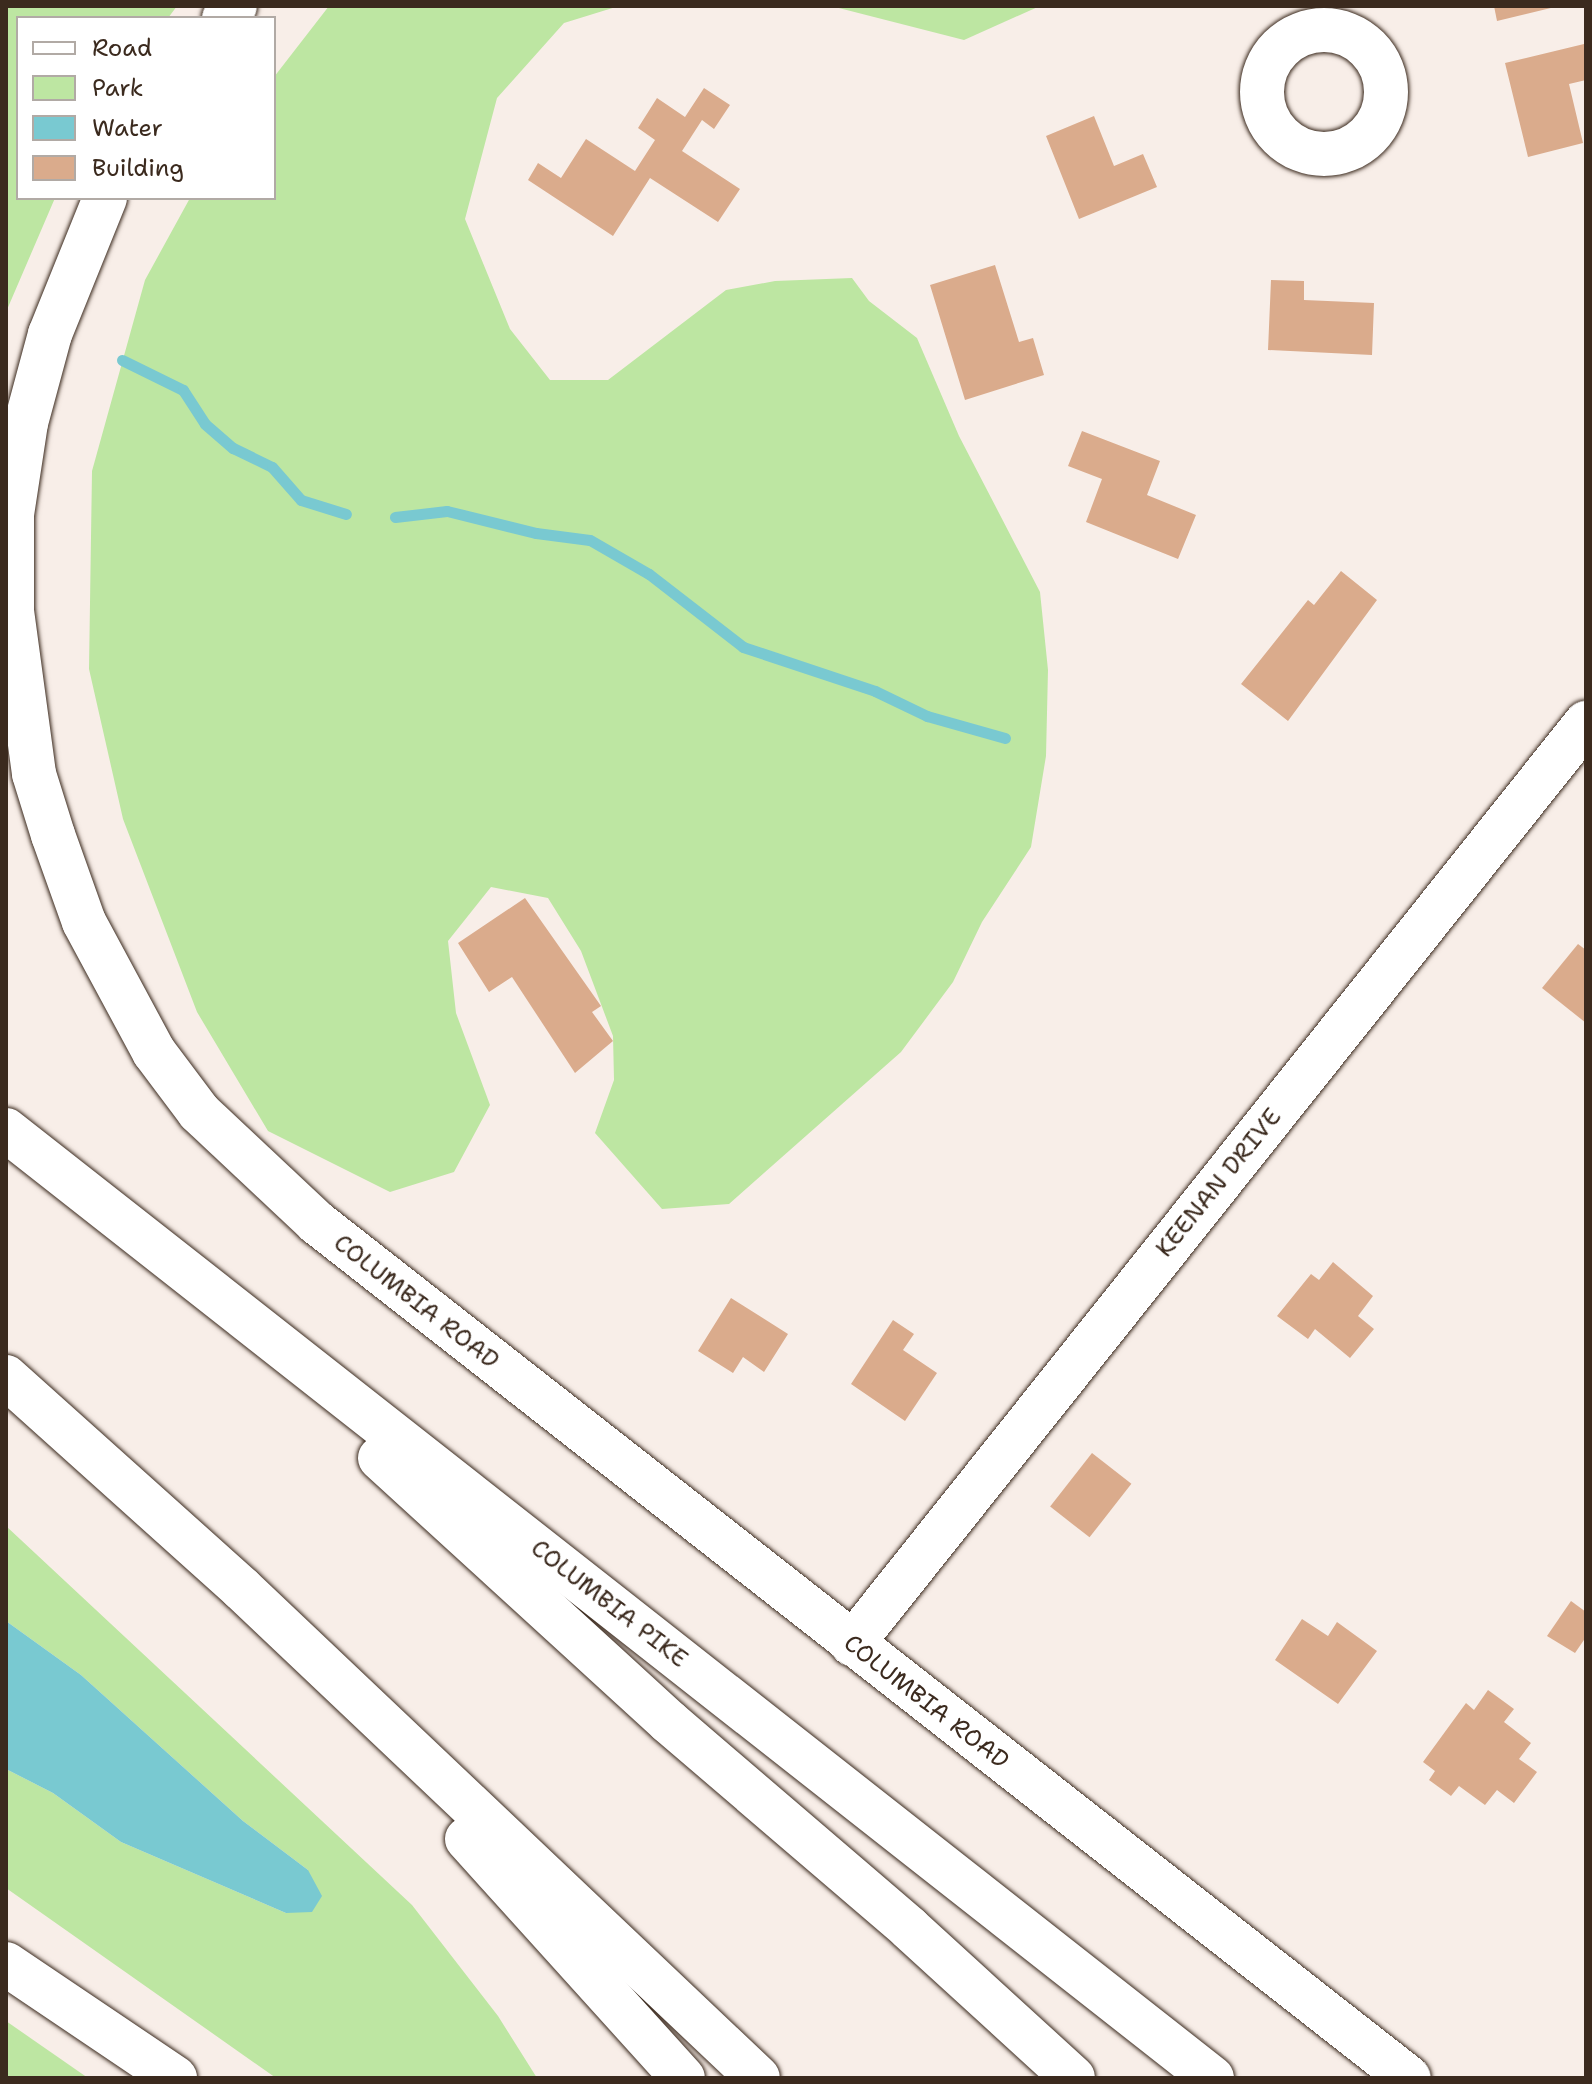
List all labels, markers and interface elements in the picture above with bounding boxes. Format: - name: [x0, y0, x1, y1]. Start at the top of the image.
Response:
- legend: [16, 16, 276, 200]
- text: Road: [92, 32, 152, 64]
- text: Park: [92, 72, 144, 104]
- text: Water: [92, 112, 163, 144]
- text: Building: [92, 152, 184, 184]
- street label: KEENAN DRIVE: [1150, 1103, 1288, 1263]
- street label: COLUMBIA ROAD: [328, 1229, 504, 1375]
- street label: COLUMBIA PIKE: [525, 1534, 693, 1674]
- street label: COLUMBIA ROAD: [838, 1629, 1014, 1775]

